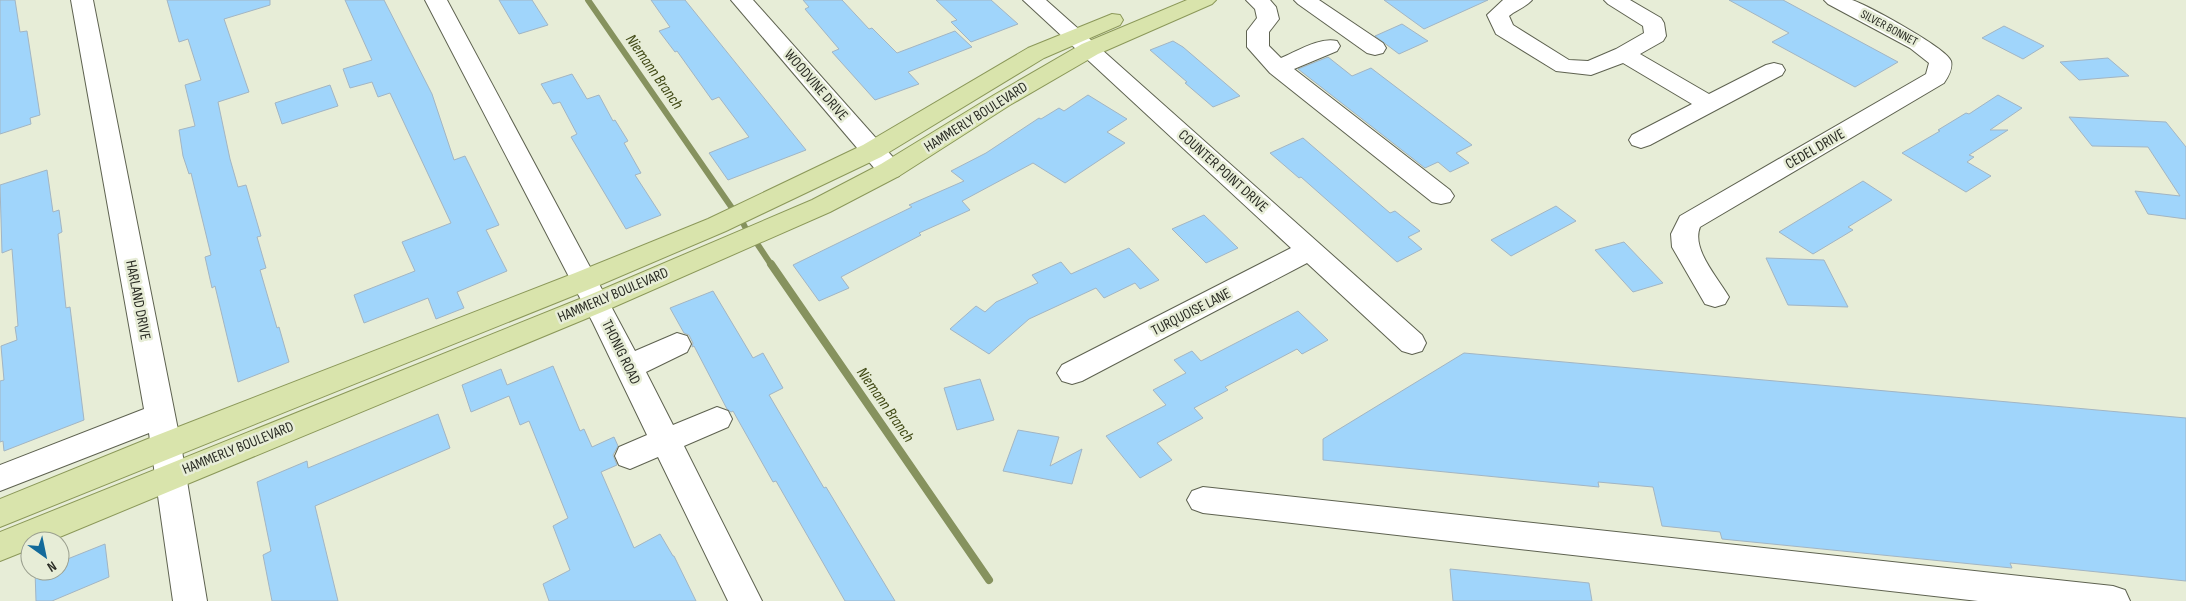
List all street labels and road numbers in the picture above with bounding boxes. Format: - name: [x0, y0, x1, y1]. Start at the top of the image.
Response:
- street label: SILVER BONNET: [1858, 7, 1920, 49]
- street label: WOODVINE DRIVE: [780, 46, 852, 124]
- street label: HAMMERLY BOULEVARD: [921, 78, 1031, 156]
- street label: CEDEL DRIVE: [1782, 124, 1848, 174]
- street label: COUNTER POINT DRIVE: [1174, 126, 1272, 216]
- street label: HARLAND DRIVE: [121, 259, 155, 341]
- street label: HAMMERLY BOULEVARD: [555, 263, 671, 327]
- street label: TURQUOISE LANE: [1148, 284, 1234, 340]
- street label: THONIG ROAD: [597, 317, 645, 387]
- street label: HAMMERLY BOULEVARD: [179, 417, 297, 479]

